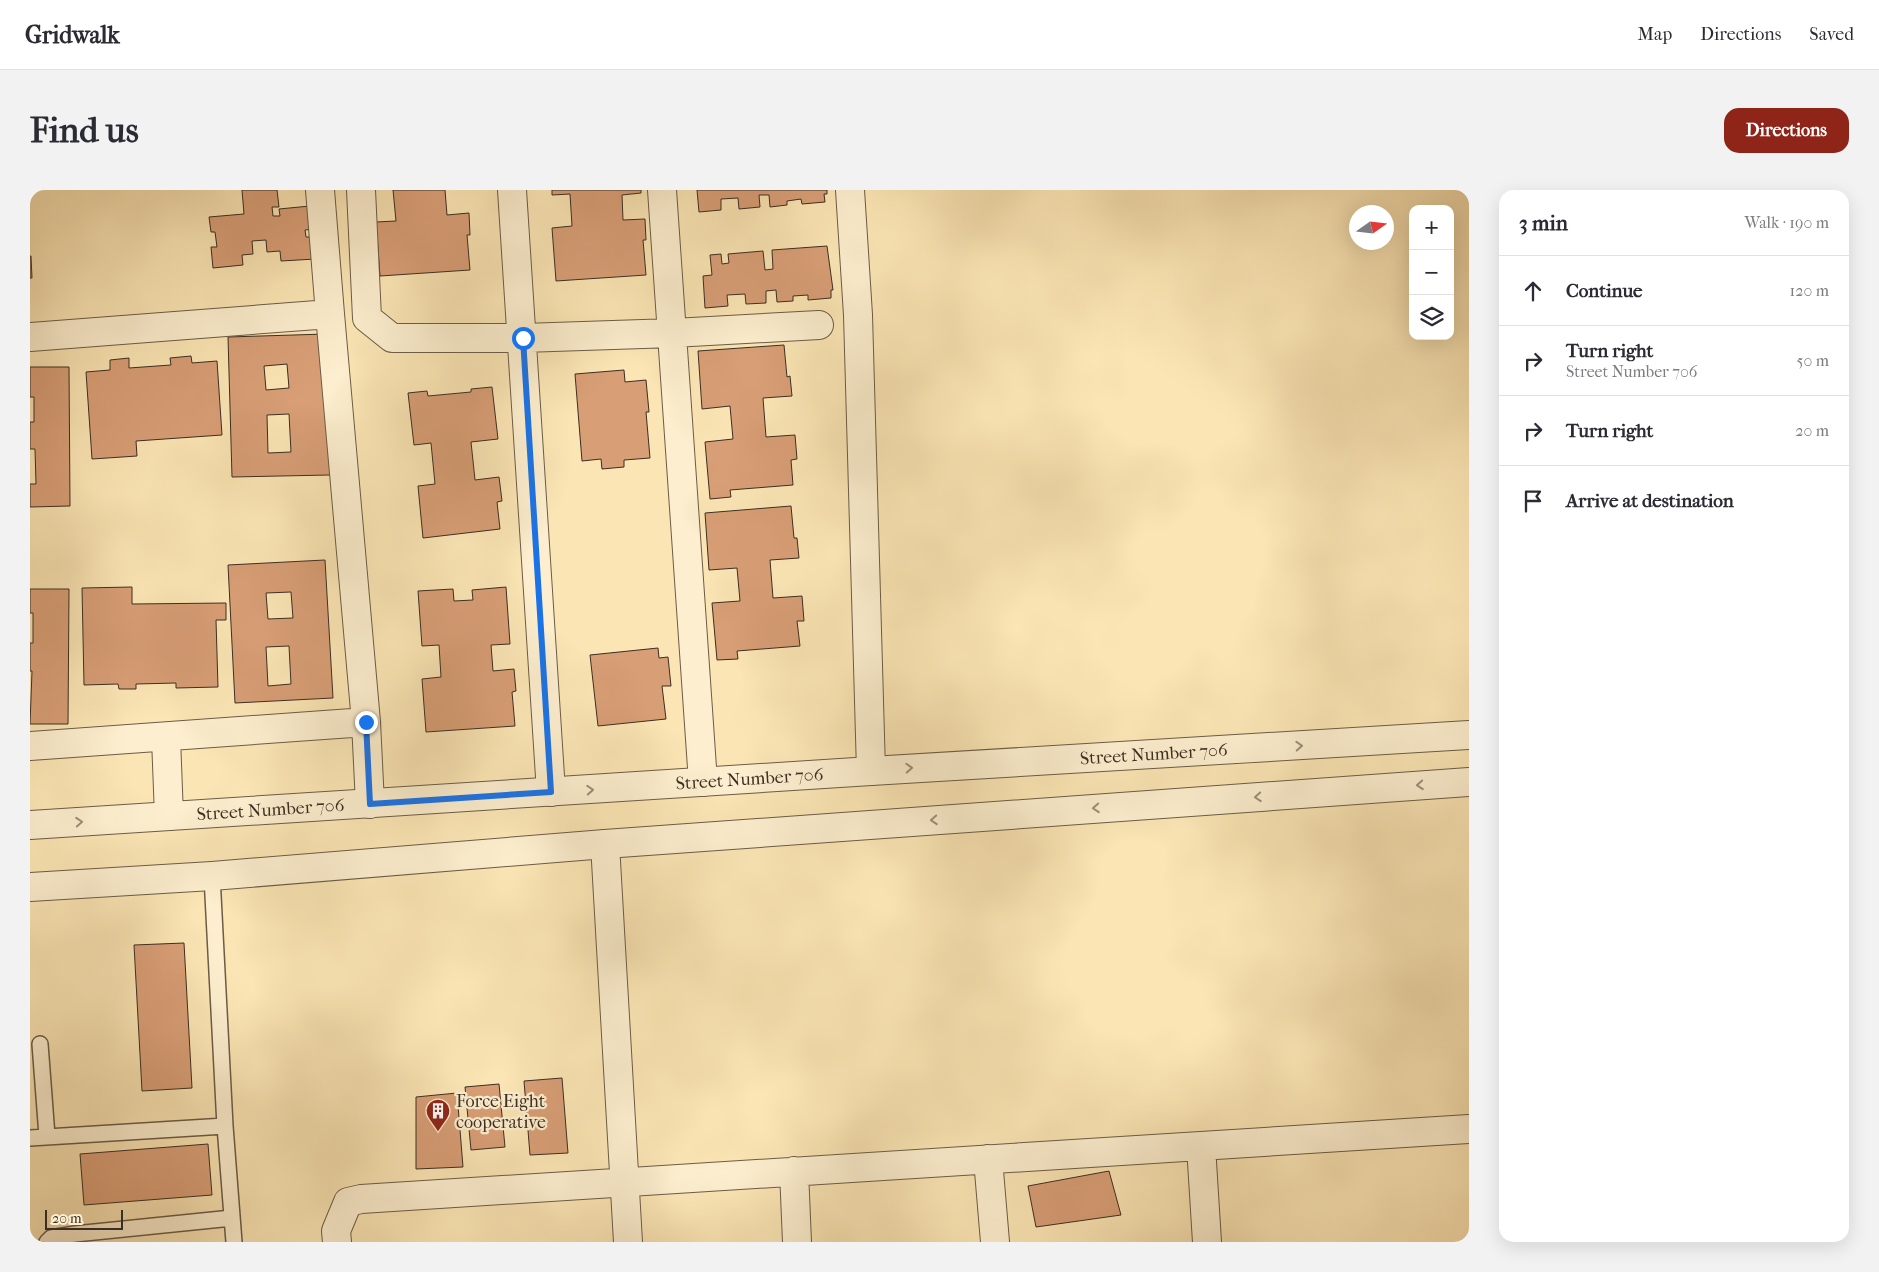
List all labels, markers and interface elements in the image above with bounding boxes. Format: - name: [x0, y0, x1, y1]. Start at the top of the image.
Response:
- text: Gridwalk: [25, 21, 120, 49]
- text: Map: [1638, 24, 1672, 45]
- text: Directions: [1700, 24, 1781, 45]
- text: Saved: [1809, 24, 1854, 45]
- button: Directions: [1724, 108, 1849, 153]
- text: Find us: [30, 110, 139, 151]
- north arrow: [1349, 205, 1394, 250]
- map controls: [1409, 205, 1454, 340]
- button: +: [1409, 205, 1454, 250]
- text: 3 min: [1519, 211, 1568, 235]
- text: Walk · 190 m: [1745, 213, 1829, 232]
- button: −: [1409, 250, 1454, 295]
- icon: ahead: [1519, 277, 1547, 305]
- text: Continue: [1566, 280, 1642, 302]
- text: 120 m: [1790, 281, 1829, 300]
- button: layers: [1409, 295, 1454, 340]
- route start: [512, 327, 535, 350]
- text: Turn right: [1566, 340, 1653, 362]
- icon: right: [1519, 347, 1547, 375]
- text: 50 m: [1797, 351, 1829, 370]
- text: Street Number 706: [1566, 362, 1697, 381]
- icon: right: [1519, 417, 1547, 445]
- text: Turn right: [1566, 420, 1653, 442]
- text: 20 m: [1795, 421, 1829, 440]
- icon: arrive: [1519, 487, 1547, 515]
- text: Arrive at destination: [1566, 490, 1734, 512]
- route end: [355, 711, 378, 734]
- street label: Street Number 706: [1079, 739, 1229, 769]
- one-way arrow: [1295, 741, 1303, 752]
- one-way arrow: [906, 763, 914, 774]
- street label: Street Number 706: [675, 764, 824, 794]
- one-way arrow: [1416, 780, 1424, 791]
- one-way arrow: [586, 784, 594, 795]
- one-way arrow: [1254, 791, 1262, 802]
- street label: Street Number 706: [196, 794, 345, 825]
- one-way arrow: [1092, 803, 1100, 814]
- one-way arrow: [930, 814, 938, 825]
- one-way arrow: [75, 817, 83, 828]
- place label: Force Eight cooperative: [456, 1091, 546, 1133]
- building icon: Force Eight cooperative: [425, 1098, 451, 1132]
- scale bar: [45, 1207, 122, 1230]
- text: 20 m: [52, 1210, 82, 1227]

